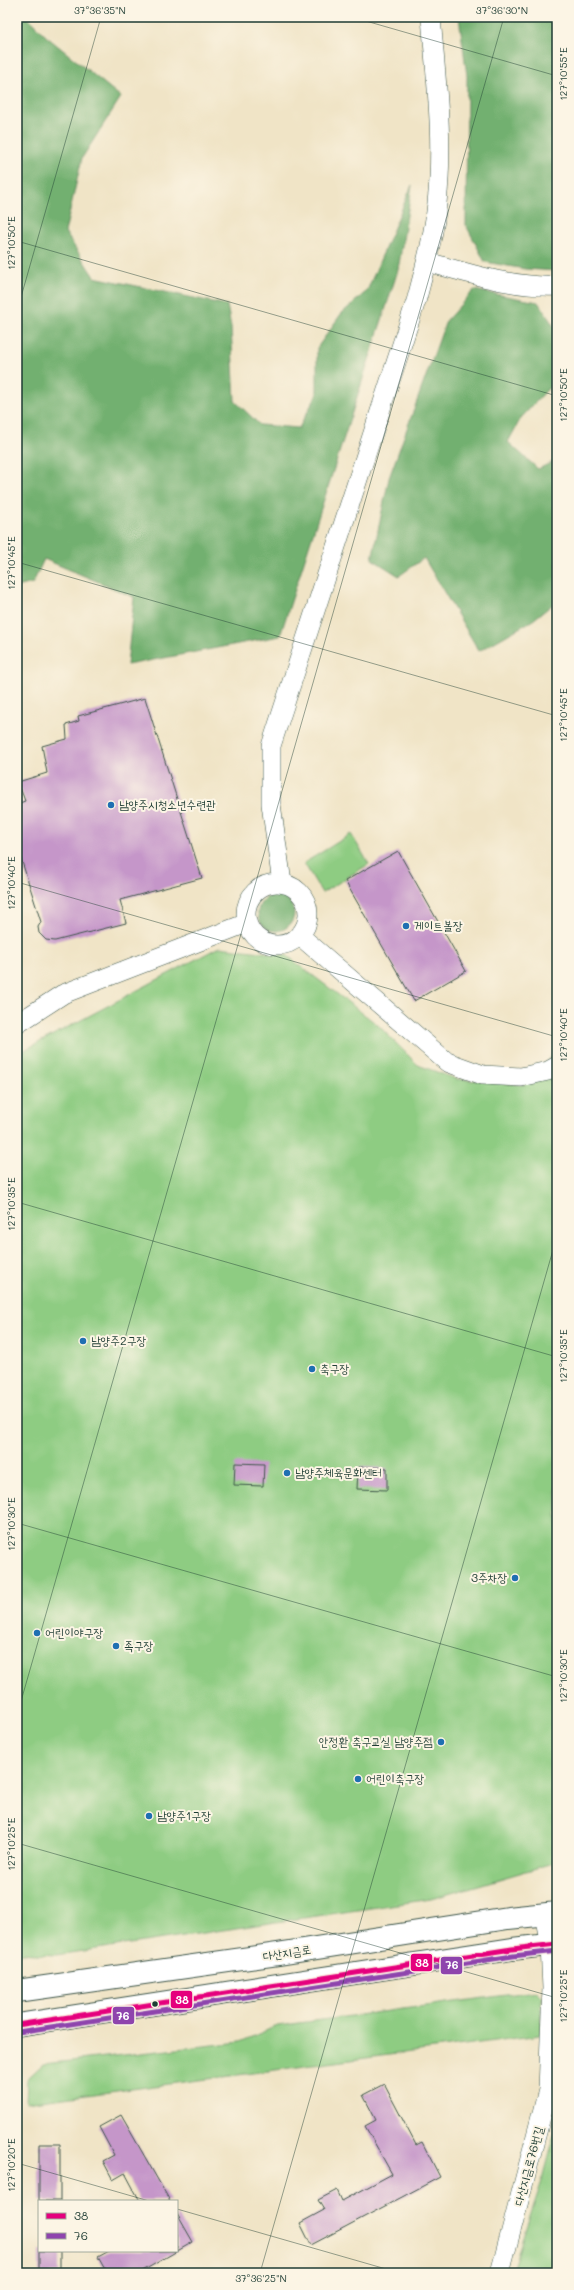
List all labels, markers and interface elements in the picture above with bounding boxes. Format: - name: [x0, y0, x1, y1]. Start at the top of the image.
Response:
- text: 37°36'35"N: [74, 3, 126, 17]
- text: 37°36'30"N: [476, 3, 528, 17]
- text: 127°10'55"E: [556, 47, 570, 101]
- text: 127°10'50"E: [4, 216, 18, 270]
- text: 127°10'50"E: [556, 368, 570, 422]
- text: 127°10'45"E: [4, 536, 18, 590]
- text: 127°10'45"E: [556, 688, 570, 742]
- place label: 남양주시청소년수련관: [119, 796, 216, 812]
- marker: 남양주시청소년수련관: [106, 800, 116, 810]
- text: 127°10'40"E: [4, 856, 18, 910]
- place label: 게이트볼장: [414, 917, 463, 933]
- marker: 게이트볼장: [401, 921, 411, 931]
- text: 127°10'40"E: [556, 1008, 570, 1062]
- text: 127°10'35"E: [4, 1177, 18, 1231]
- text: 127°10'35"E: [556, 1329, 570, 1383]
- place label: 남양주2구장: [91, 1332, 146, 1348]
- marker: 남양주2구장: [78, 1336, 88, 1346]
- place label: 축구장: [320, 1360, 349, 1376]
- marker: 축구장: [307, 1364, 317, 1374]
- place label: 남양주체육문화센터: [295, 1464, 382, 1480]
- marker: 남양주체육문화센터: [282, 1468, 292, 1478]
- text: 127°10'30"E: [4, 1497, 18, 1551]
- place label: 3주차장: [471, 1569, 507, 1585]
- marker: 3주차장: [510, 1573, 520, 1583]
- place label: 어린이야구장: [45, 1624, 103, 1640]
- marker: 어린이야구장: [32, 1628, 42, 1638]
- place label: 족구장: [124, 1637, 153, 1653]
- marker: 족구장: [111, 1641, 121, 1651]
- text: 127°10'30"E: [556, 1649, 570, 1703]
- place label: 안정환 축구교실 남양주점: [319, 1733, 433, 1749]
- marker: 안정환 축구교실 남양주점: [436, 1737, 446, 1747]
- place label: 어린이축구장: [366, 1770, 424, 1786]
- marker: 어린이축구장: [353, 1774, 363, 1784]
- place label: 남양주1구장: [157, 1807, 211, 1823]
- marker: 남양주1구장: [144, 1811, 154, 1821]
- text: 127°10'25"E: [4, 1817, 18, 1870]
- street label: 다산지금로: [262, 1940, 312, 1964]
- line badge: 38: [410, 1953, 433, 1972]
- text: 38: [415, 1955, 429, 1970]
- line badge: 76: [440, 1956, 463, 1975]
- text: 76: [446, 1957, 459, 1972]
- text: 127°10'25"E: [556, 1969, 570, 2022]
- line badge: 38: [170, 1990, 193, 2009]
- text: 38: [175, 1992, 189, 2007]
- unlabelled marker: [150, 1999, 160, 2009]
- line badge: 76: [112, 2006, 135, 2025]
- text: 76: [117, 2008, 130, 2023]
- street label: 다산지금로76번길: [510, 2124, 546, 2207]
- text: 127°10'20"E: [4, 2138, 18, 2192]
- legend: [38, 2200, 178, 2252]
- text: 38: [74, 2207, 88, 2223]
- text: 76: [74, 2227, 88, 2243]
- text: 37°36'25"N: [235, 2271, 287, 2285]

